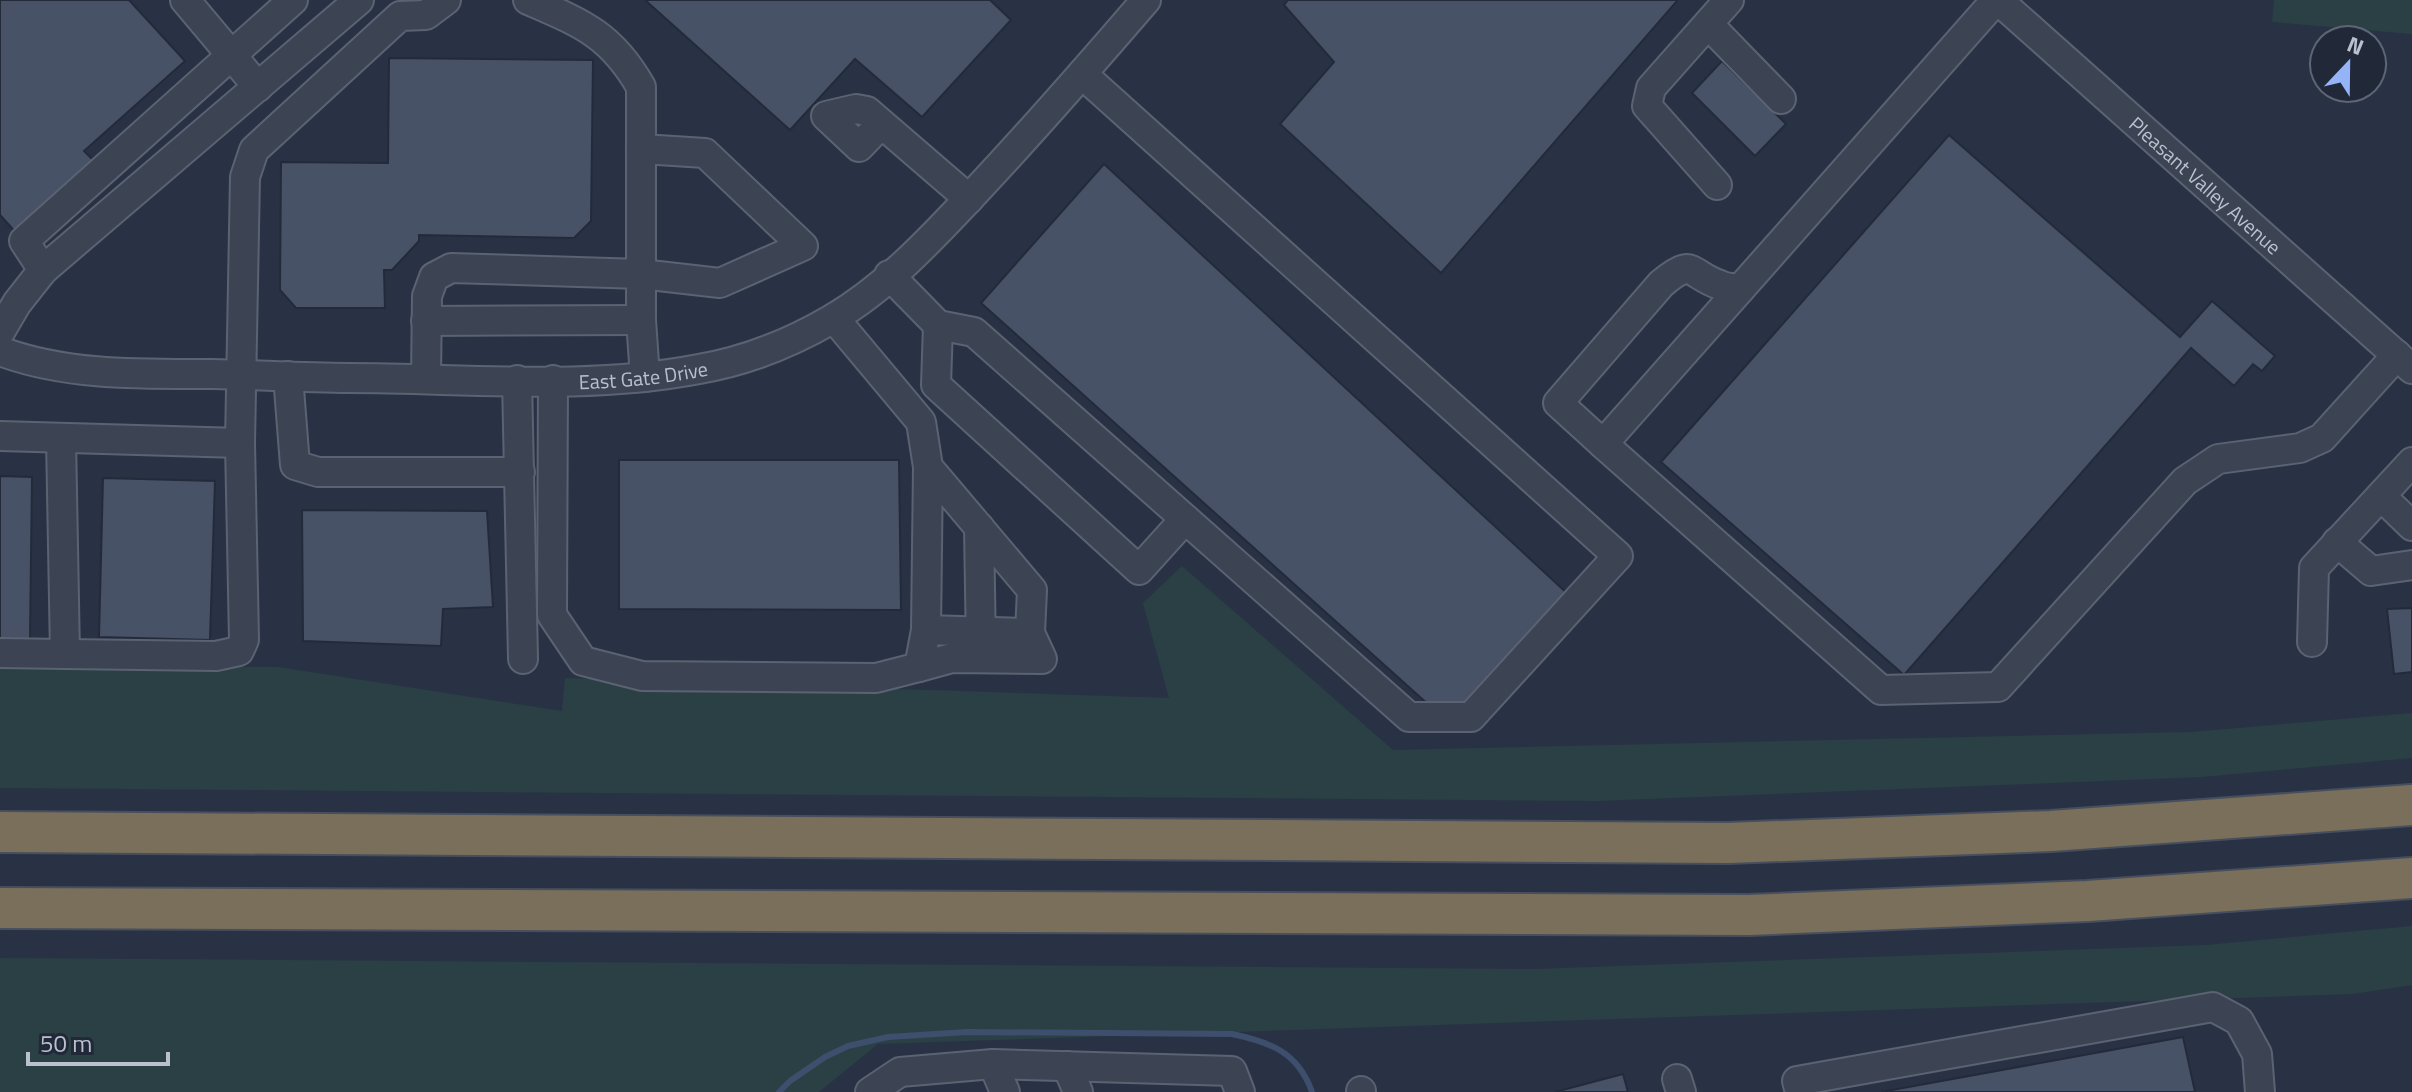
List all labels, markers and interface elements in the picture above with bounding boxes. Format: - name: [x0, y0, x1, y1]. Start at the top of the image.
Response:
- north arrow: [2308, 24, 2388, 104]
- text: N: [2342, 27, 2369, 64]
- street label: Pleasant Valley Avenue: [2122, 108, 2289, 261]
- street label: East Gate Drive: [578, 352, 710, 397]
- scale bar: [28, 1016, 168, 1066]
- text: 50 m: [40, 1025, 92, 1061]

